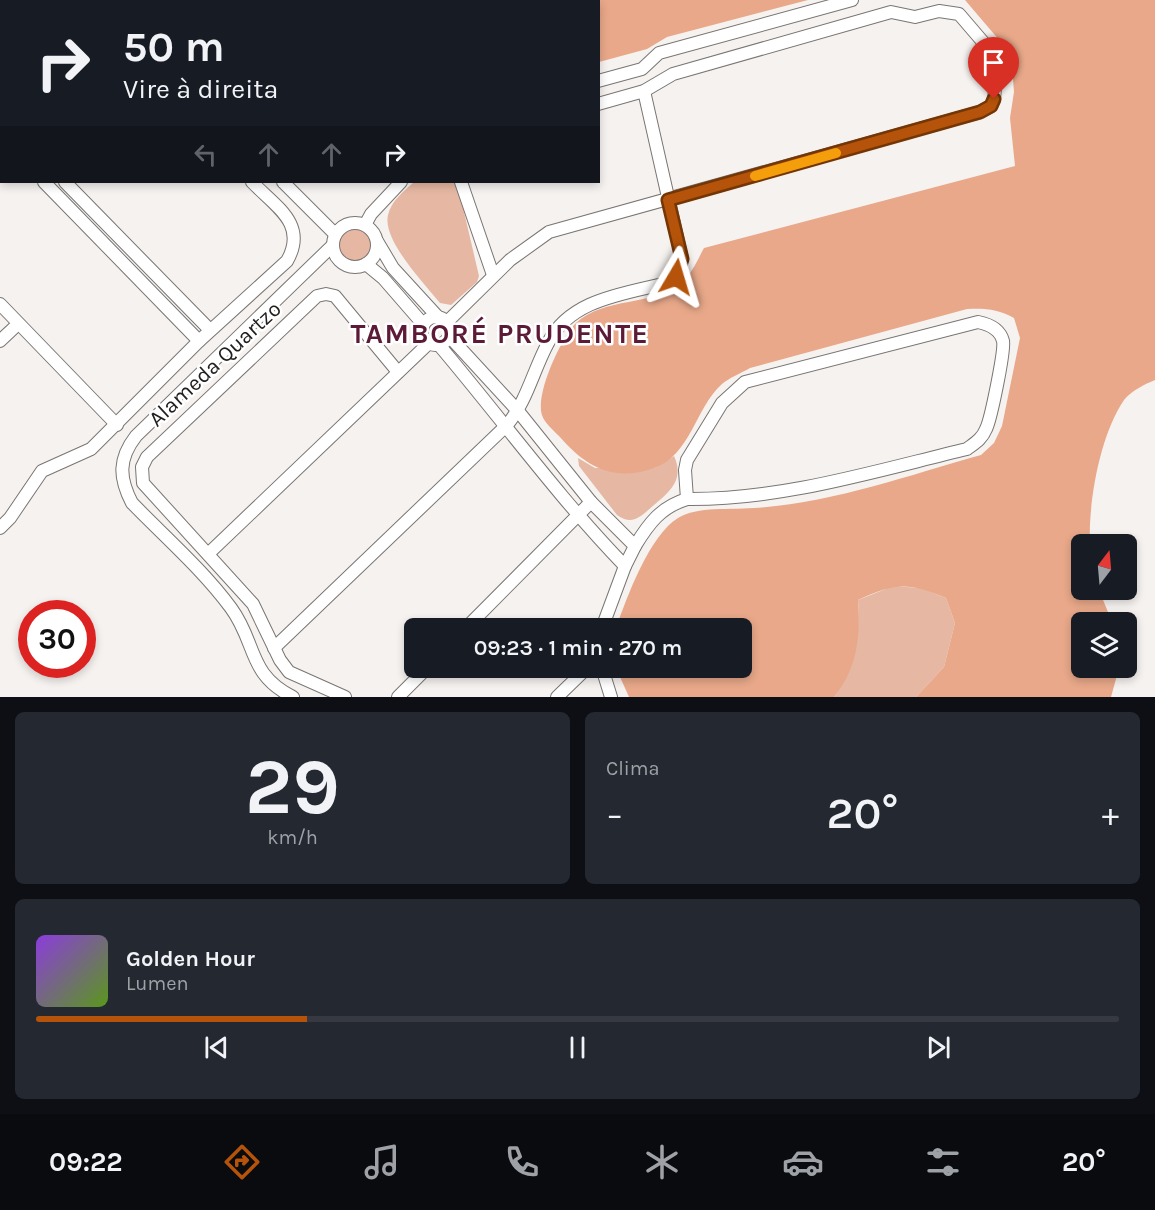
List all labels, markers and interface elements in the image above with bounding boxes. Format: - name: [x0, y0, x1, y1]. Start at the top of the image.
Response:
- text: 50 m: [123, 22, 225, 72]
- icon: right: [24, 24, 102, 102]
- pin: [968, 37, 1019, 99]
- icon: arrive: [977, 46, 1010, 79]
- text: Vire à direita: [123, 73, 278, 105]
- icon: left: [189, 138, 222, 171]
- icon: ahead: [252, 138, 285, 171]
- icon: ahead: [315, 138, 348, 171]
- icon: right: [378, 138, 411, 171]
- position arrow: [644, 245, 708, 309]
- street label: Alameda Quartzo: [143, 296, 287, 432]
- district label: TAMBORÉ PRUDENTE: [350, 316, 650, 350]
- north arrow: [1071, 534, 1137, 600]
- map controls: [1071, 534, 1137, 678]
- speed limit sign: 30: [18, 600, 96, 678]
- button: layers: [1071, 612, 1137, 678]
- text: 09:23 · 1 min · 270 m: [474, 635, 682, 661]
- text: 29: [245, 741, 340, 833]
- text: Clima: [606, 757, 660, 780]
- text: 20°: [827, 787, 898, 839]
- text: −: [606, 795, 623, 833]
- text: +: [1102, 795, 1119, 833]
- text: km/h: [267, 826, 318, 849]
- text: Golden Hour: [126, 946, 255, 972]
- text: Lumen: [126, 972, 189, 995]
- icon: previous: [200, 1031, 233, 1064]
- icon: pause: [561, 1031, 594, 1064]
- icon: next: [922, 1031, 955, 1064]
- icon: directions: [221, 1141, 263, 1183]
- icon: music: [361, 1141, 403, 1183]
- icon: phone: [501, 1141, 543, 1183]
- icon: climate: [641, 1141, 683, 1183]
- icon: car: [782, 1141, 824, 1183]
- icon: filters: [922, 1141, 964, 1183]
- text: 09:22: [49, 1146, 123, 1178]
- text: 20°: [1062, 1146, 1106, 1178]

